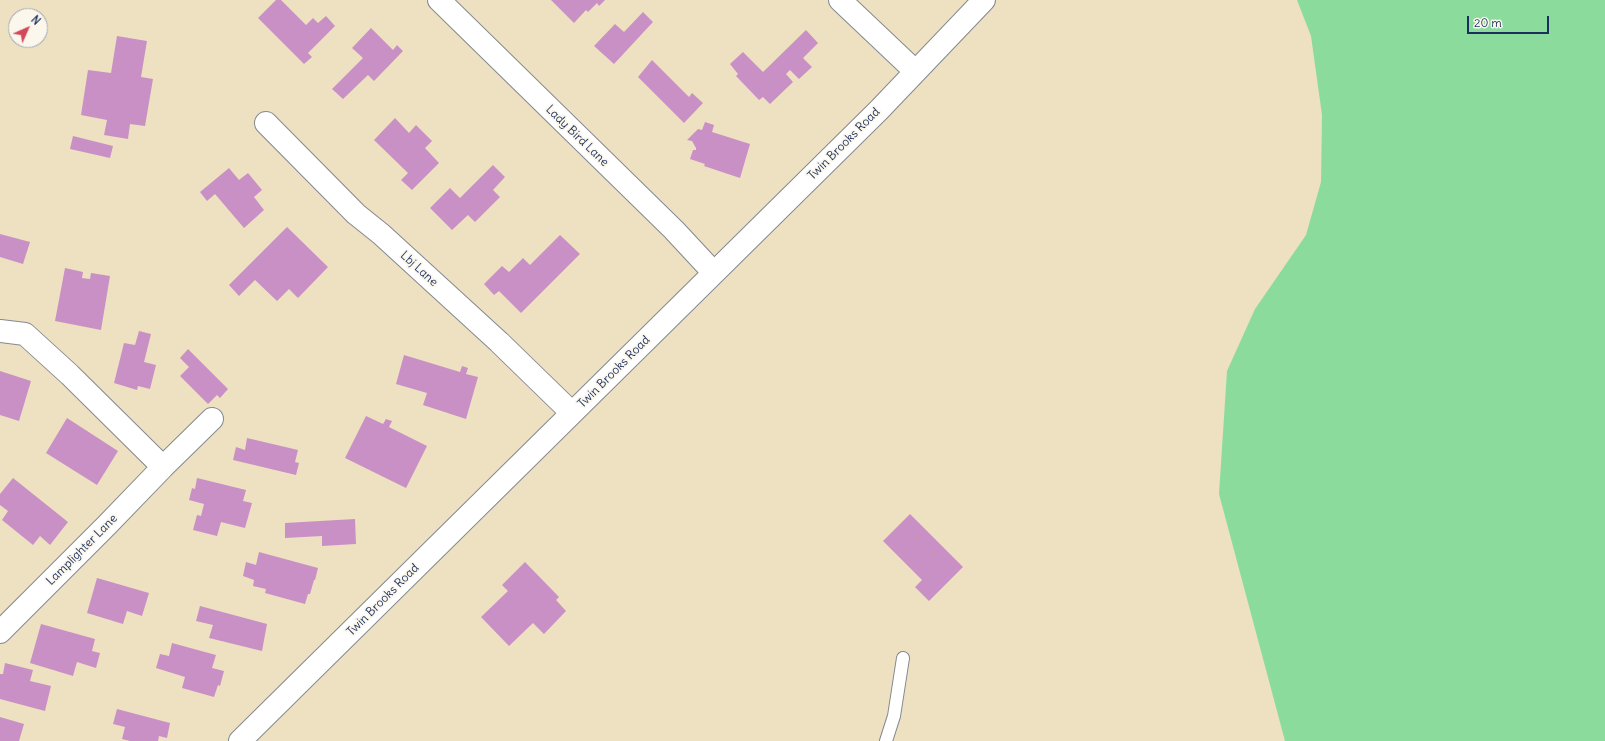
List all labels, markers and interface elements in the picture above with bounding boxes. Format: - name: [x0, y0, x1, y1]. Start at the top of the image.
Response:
- north arrow: [8, 8, 48, 48]
- scale bar: [1469, 8, 1551, 34]
- text: N: [28, 13, 43, 28]
- text: 20 m: [1474, 15, 1502, 30]
- street label: Lady Bird Lane: [543, 102, 611, 170]
- street label: Twin Brooks Road: [805, 105, 883, 183]
- street label: Lbj Lane: [397, 248, 441, 290]
- street label: Twin Brooks Road: [575, 333, 653, 411]
- street label: Lamplighter Lane: [44, 512, 120, 588]
- street label: Twin Brooks Road: [344, 561, 422, 639]

